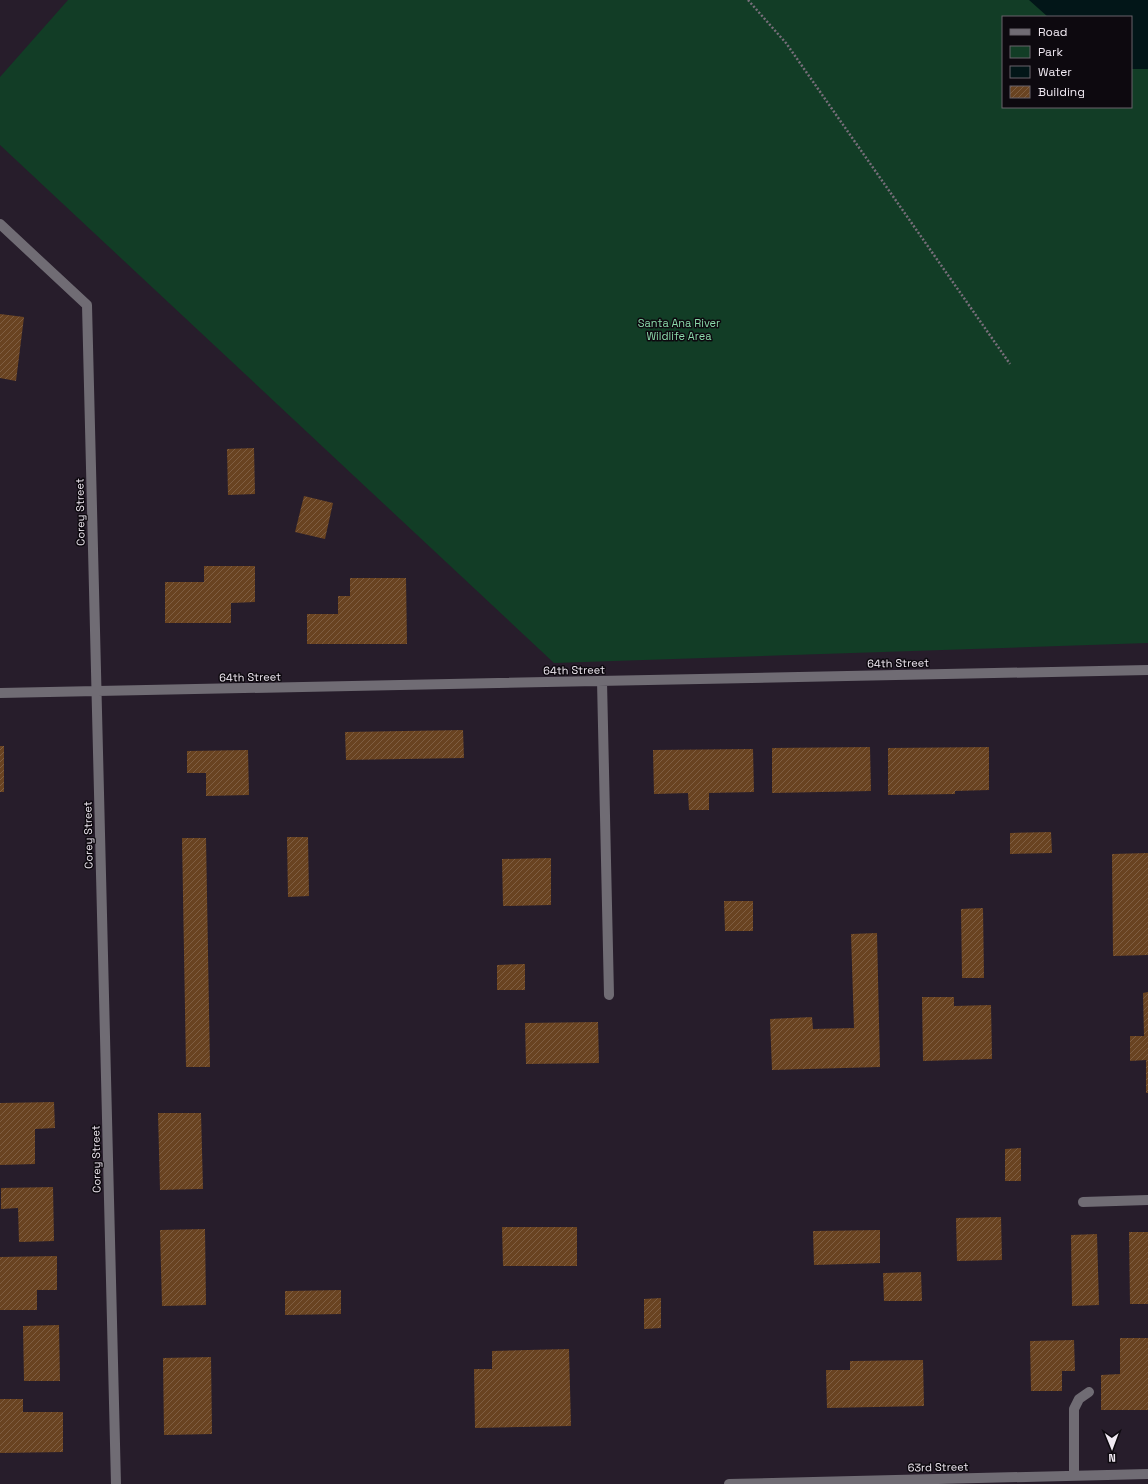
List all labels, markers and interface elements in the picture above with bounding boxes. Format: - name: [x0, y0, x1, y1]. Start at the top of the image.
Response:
- legend: [1002, 16, 1132, 108]
- text: Road: [1038, 24, 1067, 40]
- text: Park: [1038, 44, 1063, 60]
- text: Water: [1038, 64, 1072, 80]
- text: Building: [1038, 84, 1085, 100]
- park label: Santa Ana River Wildlife Area: [638, 316, 720, 343]
- street label: Corey Street: [72, 478, 88, 546]
- street label: 64th Street: [867, 655, 929, 671]
- street label: 64th Street: [543, 662, 605, 678]
- street label: 64th Street: [219, 669, 281, 685]
- street label: Corey Street: [80, 801, 96, 869]
- street label: Corey Street: [88, 1125, 104, 1193]
- north arrow: [1092, 1428, 1132, 1468]
- text: N: [1108, 1451, 1116, 1465]
- street label: 63rd Street: [907, 1459, 969, 1475]

